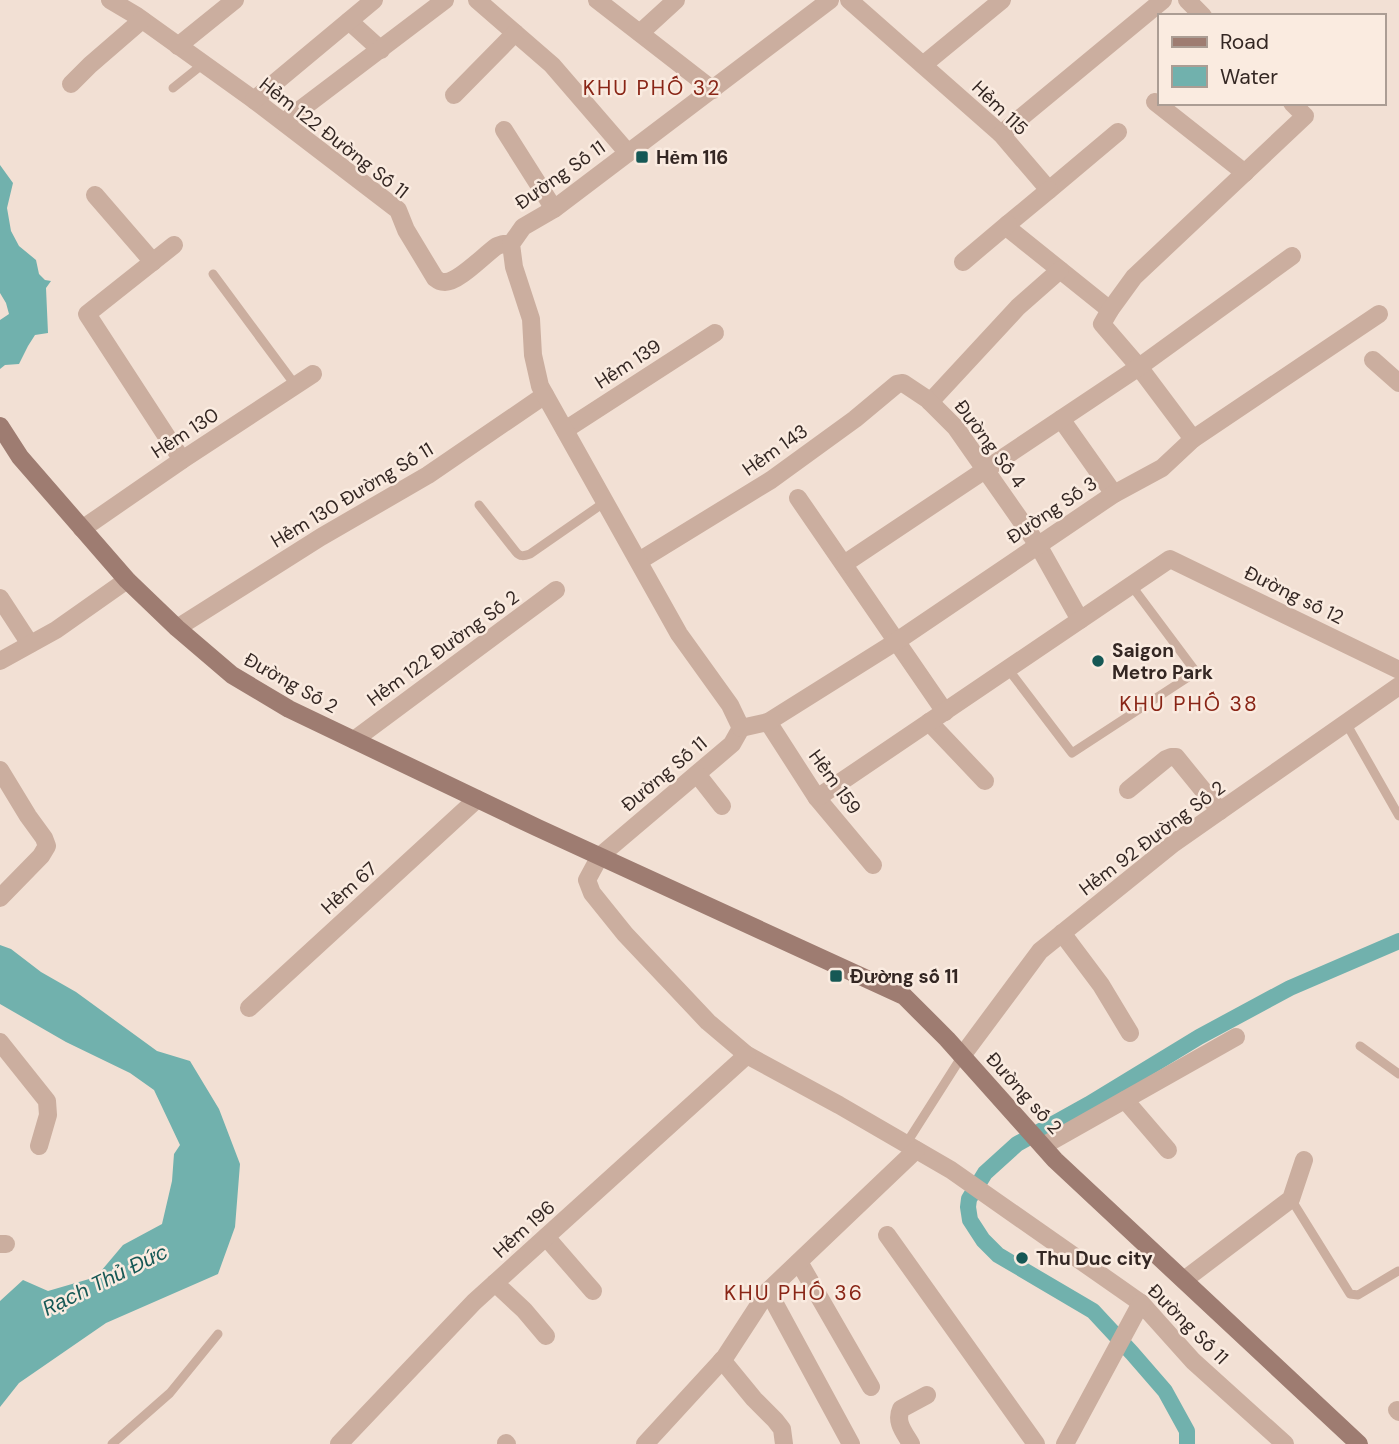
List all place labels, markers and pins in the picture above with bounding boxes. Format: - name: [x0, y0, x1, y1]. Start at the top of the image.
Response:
- place label: Hẻm 116: [656, 145, 728, 170]
- marker: Hẻm 116: [634, 149, 650, 165]
- place label: Saigon Metro Park: [1112, 638, 1213, 685]
- marker: Saigon Metro Park: [1090, 653, 1106, 669]
- place label: Đường số 11: [850, 964, 958, 989]
- marker: Đường số 11: [828, 968, 844, 984]
- place label: Thu Duc city: [1036, 1246, 1153, 1271]
- marker: Thu Duc city: [1014, 1250, 1030, 1266]

